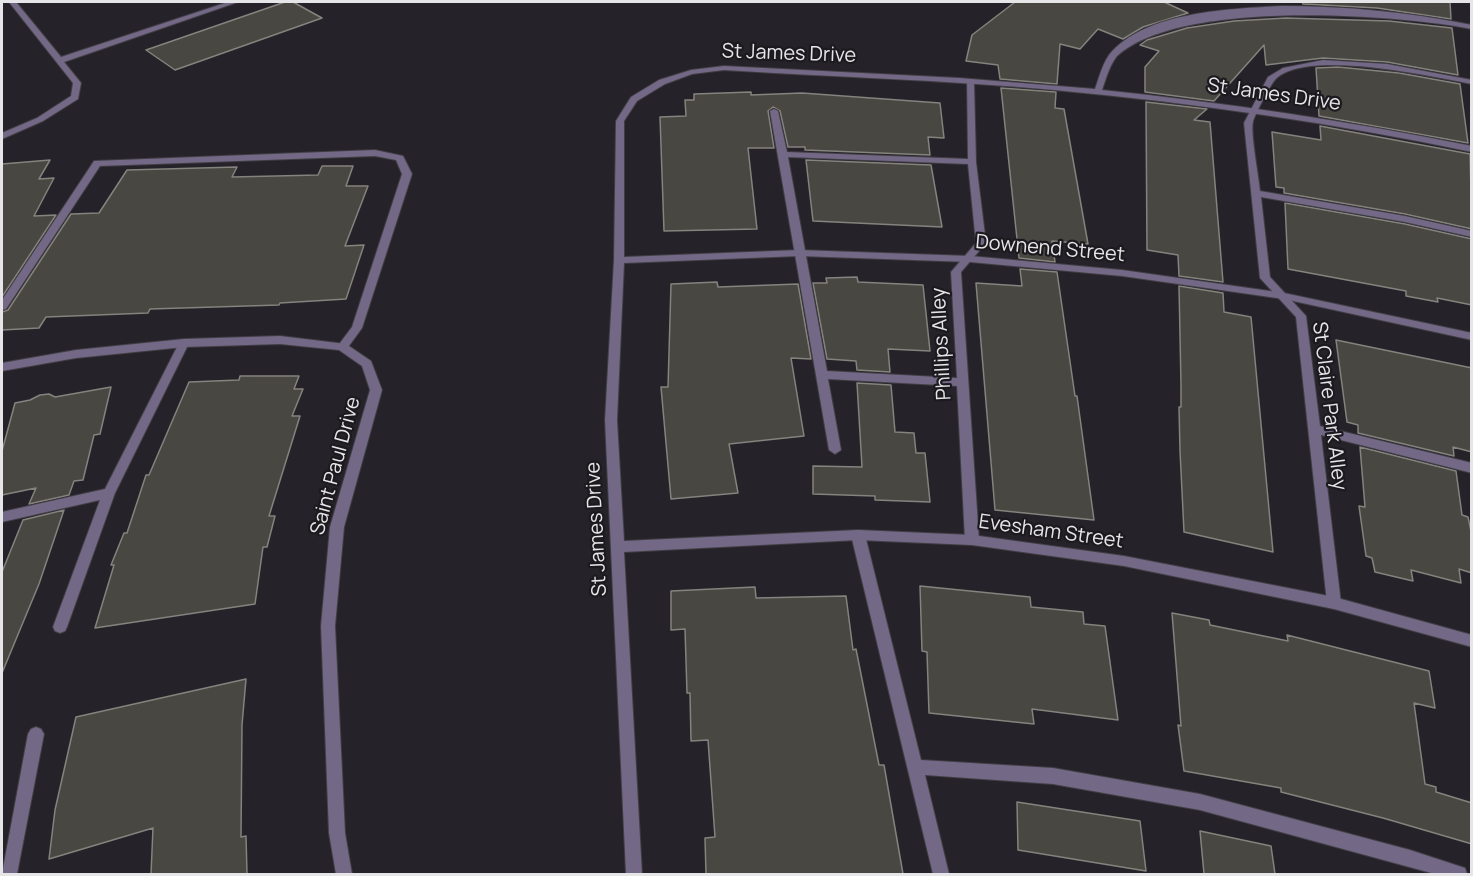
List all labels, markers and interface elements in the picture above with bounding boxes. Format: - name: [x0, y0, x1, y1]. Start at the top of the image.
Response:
- street label: St James Drive: [721, 40, 857, 68]
- street label: St James Drive: [1206, 74, 1342, 116]
- street label: Downend Street: [974, 231, 1126, 267]
- street label: Phillips Alley: [927, 287, 957, 401]
- street label: St Claire Park Alley: [1307, 320, 1351, 492]
- street label: Saint Paul Drive: [306, 394, 366, 538]
- street label: St James Drive: [581, 461, 613, 597]
- street label: Evesham Street: [977, 510, 1125, 554]

